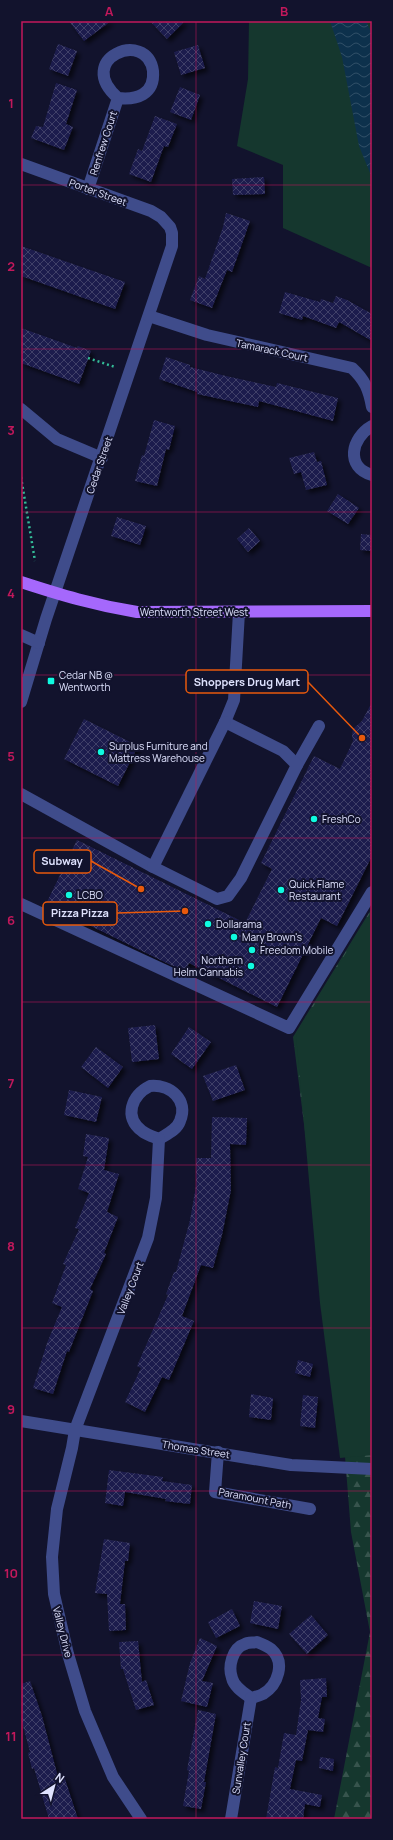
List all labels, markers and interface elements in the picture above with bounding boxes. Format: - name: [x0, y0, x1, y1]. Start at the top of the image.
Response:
- text: A: [105, 2, 114, 20]
- text: B: [280, 2, 288, 20]
- text: 1: [8, 94, 14, 112]
- street label: Renfrew Court: [86, 109, 120, 177]
- street label: Porter Street: [67, 175, 129, 209]
- text: 2: [7, 257, 15, 275]
- street label: Tamarack Court: [235, 336, 309, 364]
- text: 3: [7, 421, 15, 439]
- street label: Cedar Street: [83, 435, 115, 495]
- text: 4: [7, 584, 15, 602]
- street label: Wentworth Street West: [140, 605, 248, 619]
- place label: Cedar NB @ Wentworth: [59, 668, 113, 694]
- callout: Shoppers Drug Mart: [186, 670, 308, 693]
- text: Shoppers Drug Mart: [194, 674, 300, 689]
- marker: Cedar NB @ Wentworth: [46, 676, 56, 686]
- place label: Surplus Furniture and Mattress Warehouse: [109, 739, 208, 765]
- text: 5: [7, 747, 15, 765]
- marker: Surplus Furniture and Mattress Warehouse: [96, 747, 106, 757]
- place label: FreshCo: [322, 812, 361, 826]
- marker: FreshCo: [309, 814, 319, 824]
- callout: Subway: [34, 850, 91, 873]
- text: Subway: [41, 853, 84, 868]
- place label: Quick Flame Restaurant: [289, 877, 344, 903]
- marker: Quick Flame Restaurant: [276, 885, 286, 895]
- place label: LCBO: [77, 888, 103, 902]
- marker: LCBO: [64, 890, 74, 900]
- callout: Pizza Pizza: [43, 902, 117, 925]
- text: Pizza Pizza: [51, 905, 109, 920]
- text: 6: [7, 911, 15, 929]
- place label: Dollarama: [216, 917, 262, 931]
- marker: Dollarama: [203, 919, 213, 929]
- place label: Mary Brown's: [242, 930, 302, 944]
- marker: Mary Brown's: [229, 932, 239, 942]
- place label: Freedom Mobile: [260, 943, 333, 957]
- marker: Freedom Mobile: [247, 945, 257, 955]
- place label: Northern Helm Cannabis: [174, 953, 243, 979]
- marker: Northern Helm Cannabis: [246, 961, 256, 971]
- text: 7: [8, 1074, 15, 1092]
- text: 8: [7, 1237, 15, 1255]
- street label: Valley Court: [114, 1260, 146, 1316]
- text: 9: [7, 1400, 15, 1418]
- street label: Thomas Street: [161, 1437, 231, 1461]
- street label: Paramount Path: [217, 1484, 293, 1512]
- text: 10: [4, 1564, 18, 1582]
- street label: Valley Drive: [50, 1605, 76, 1659]
- street label: Sunvalley Court: [228, 1721, 254, 1795]
- text: 11: [5, 1727, 17, 1745]
- north arrow: [34, 1766, 74, 1806]
- text: N: [53, 1769, 68, 1786]

